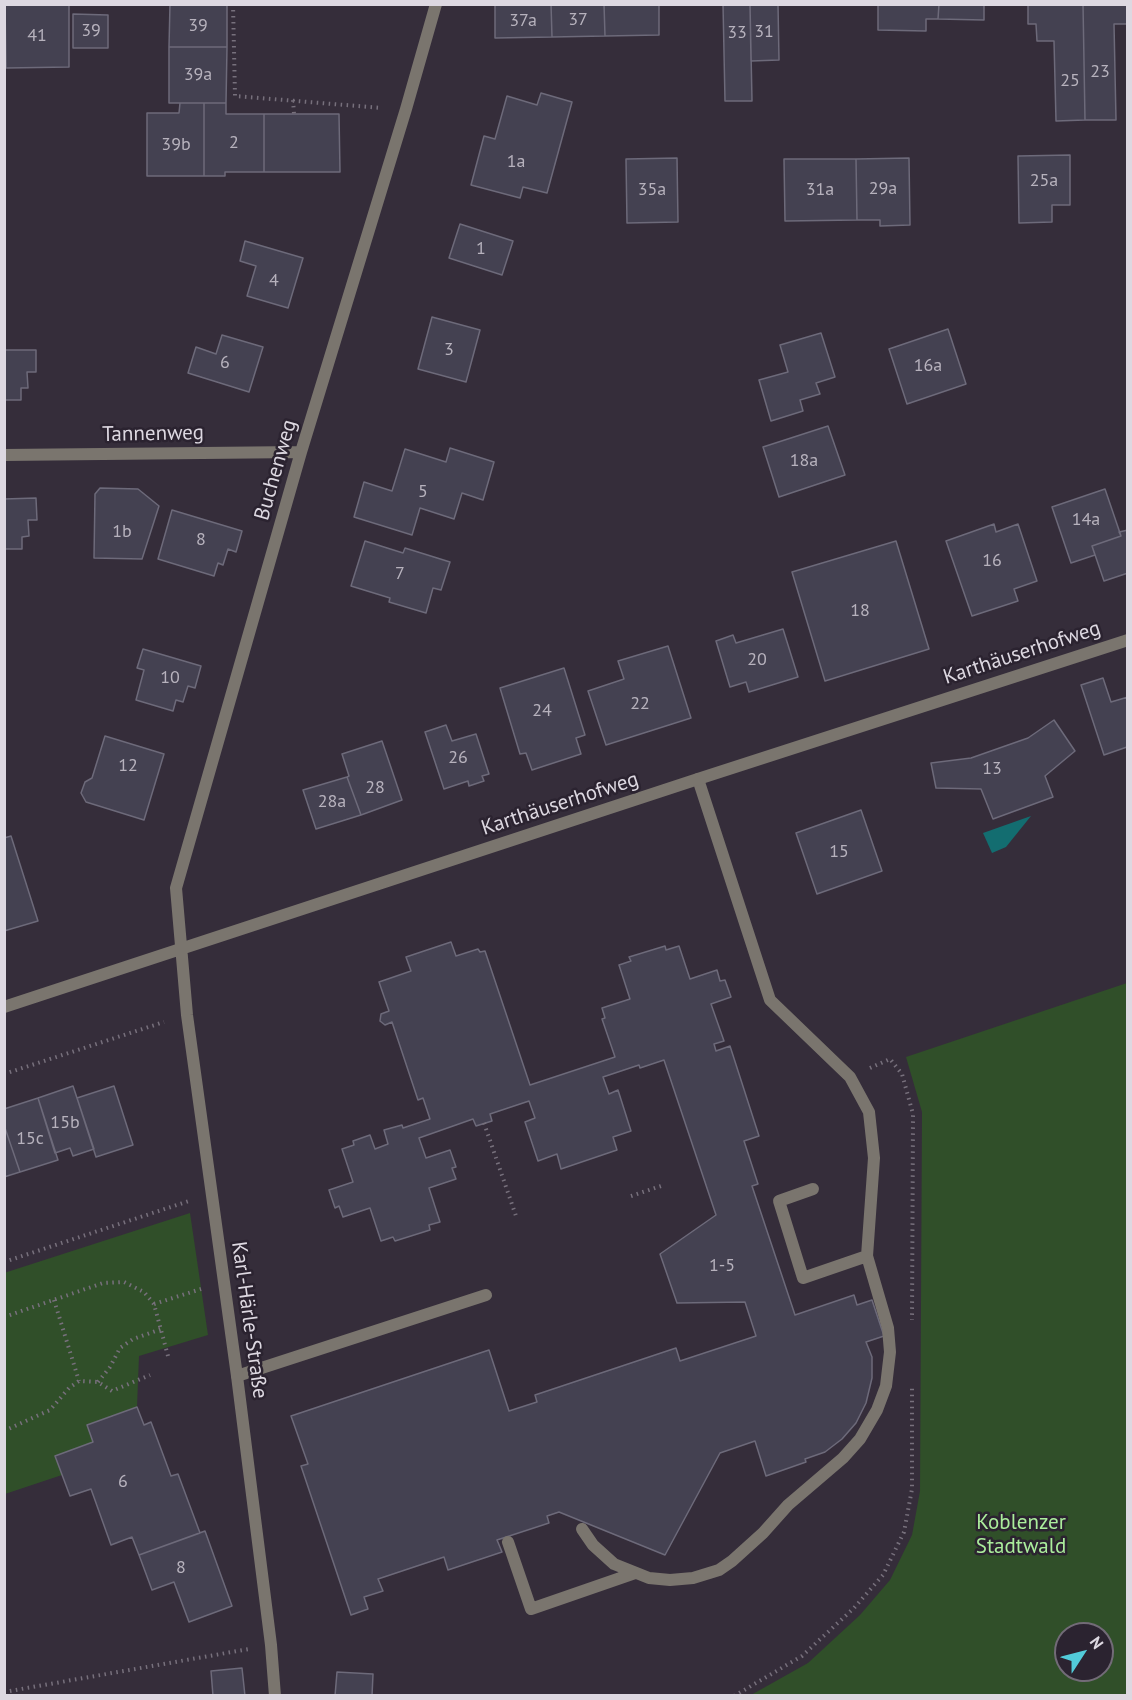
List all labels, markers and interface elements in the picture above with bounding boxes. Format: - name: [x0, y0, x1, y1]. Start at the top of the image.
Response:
- house number: 37: [568, 9, 588, 31]
- house number: 37a: [509, 10, 537, 32]
- house number: 39: [188, 15, 208, 37]
- house number: 39: [81, 20, 101, 42]
- house number: 31: [754, 21, 774, 43]
- house number: 33: [727, 22, 747, 44]
- house number: 41: [27, 25, 47, 47]
- house number: 23: [1090, 61, 1110, 83]
- house number: 39a: [184, 64, 212, 86]
- house number: 25: [1060, 70, 1080, 92]
- house number: 2: [229, 132, 239, 154]
- house number: 39b: [161, 134, 191, 156]
- house number: 1a: [507, 151, 525, 173]
- house number: 25a: [1030, 170, 1058, 192]
- house number: 29a: [869, 178, 897, 200]
- house number: 35a: [638, 179, 666, 201]
- house number: 31a: [806, 179, 834, 201]
- house number: 1: [476, 238, 486, 260]
- house number: 4: [269, 270, 279, 292]
- house number: 3: [444, 339, 454, 361]
- house number: 6: [220, 352, 230, 374]
- house number: 16a: [914, 355, 942, 377]
- street label: Buchenweg: [250, 417, 302, 523]
- street label: Tannenweg: [102, 421, 204, 447]
- house number: 18a: [790, 450, 818, 472]
- house number: 5: [418, 481, 428, 503]
- house number: 14a: [1072, 509, 1100, 531]
- house number: 1b: [112, 521, 132, 543]
- house number: 8: [196, 529, 206, 551]
- house number: 16: [982, 550, 1002, 572]
- house number: 7: [395, 563, 405, 585]
- house number: 18: [850, 600, 870, 622]
- street label: Karthäuserhofweg: [940, 616, 1104, 690]
- house number: 20: [747, 649, 767, 671]
- house number: 10: [160, 667, 180, 689]
- house number: 22: [630, 693, 650, 715]
- house number: 24: [532, 700, 552, 722]
- house number: 26: [448, 747, 468, 769]
- house number: 12: [118, 755, 138, 777]
- house number: 13: [982, 758, 1002, 780]
- street label: Karthäuserhofweg: [478, 767, 642, 841]
- house number: 28: [365, 777, 385, 799]
- house number: 28a: [318, 791, 346, 813]
- house number: 15: [829, 841, 849, 863]
- house number: 15b: [50, 1112, 80, 1134]
- house number: 15c: [16, 1128, 44, 1150]
- street label: Karl-Härle-Straße: [225, 1240, 273, 1400]
- house number: 1-5: [709, 1255, 735, 1277]
- house number: 6: [118, 1471, 128, 1493]
- park label: Koblenzer Stadtwald: [976, 1510, 1066, 1560]
- house number: 8: [176, 1557, 186, 1579]
- north arrow: [1054, 1622, 1114, 1682]
- text: N: [1086, 1632, 1108, 1653]

